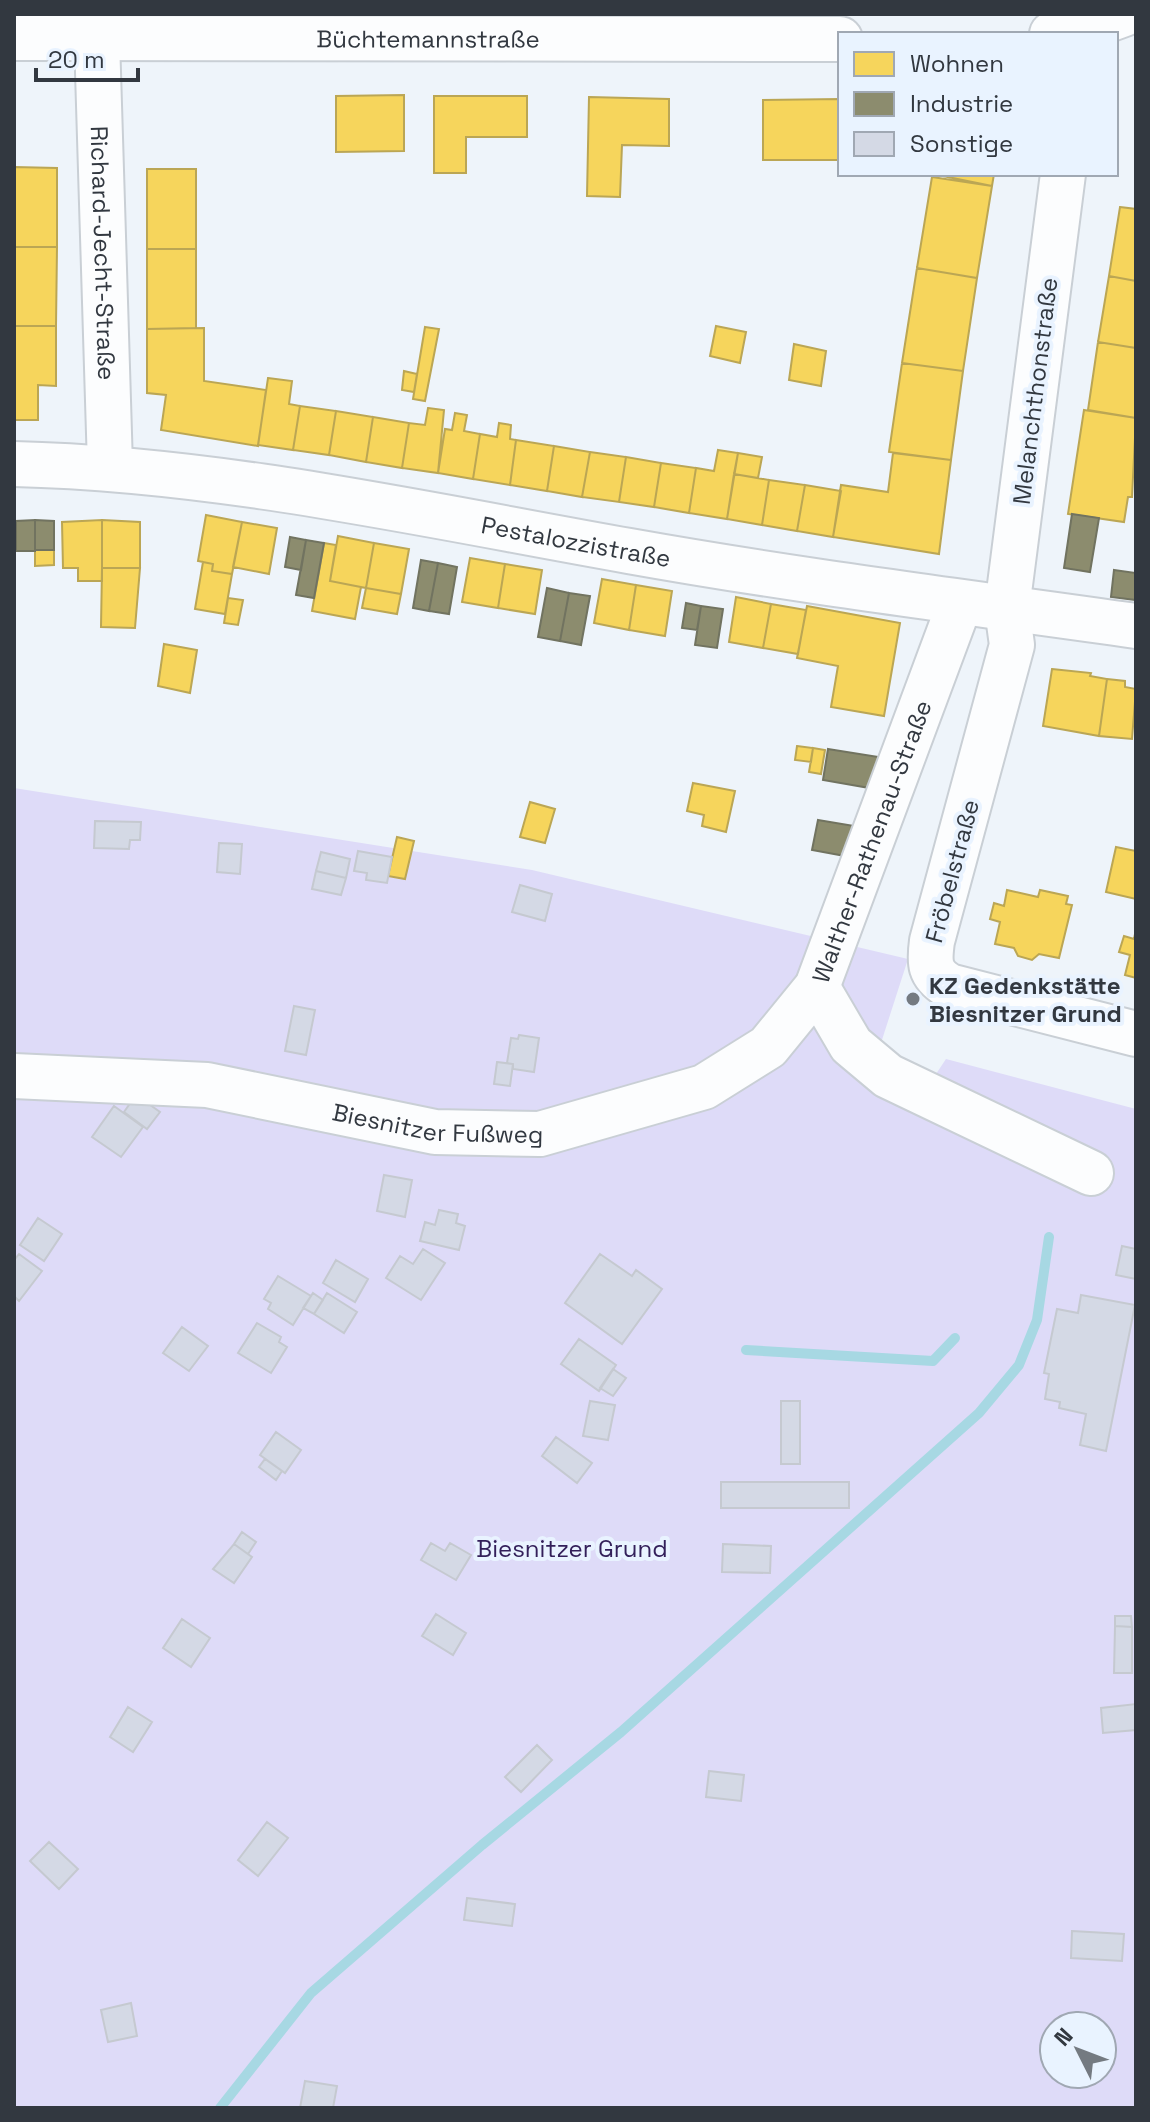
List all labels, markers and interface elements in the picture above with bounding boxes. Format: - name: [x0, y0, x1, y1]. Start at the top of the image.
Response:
- street label: Büchtemannstraße: [316, 23, 540, 54]
- scale bar: [36, 32, 138, 82]
- legend: [838, 32, 1118, 176]
- text: 20 m: [48, 44, 105, 75]
- text: Wohnen: [910, 48, 1004, 79]
- text: Industrie: [910, 88, 1013, 119]
- street label: Richard-Jecht-Straße: [84, 125, 123, 381]
- text: Sonstige: [910, 128, 1013, 159]
- street label: Melanchthonstraße: [1006, 276, 1064, 506]
- street label: Pestalozzistraße: [479, 509, 673, 574]
- street label: Walther-Rathenau-Straße: [804, 696, 938, 987]
- street label: Fröbelstraße: [918, 796, 986, 946]
- place label: KZ Gedenkstätte Biesnitzer Grund: [929, 970, 1122, 1029]
- marker: KZ Gedenkstätte Biesnitzer Grund: [904, 990, 922, 1008]
- street label: Biesnitzer Fußweg: [330, 1096, 544, 1150]
- park label: Biesnitzer Grund: [476, 1533, 668, 1564]
- north arrow: [1038, 2010, 1118, 2090]
- text: N: [1048, 2022, 1078, 2051]

